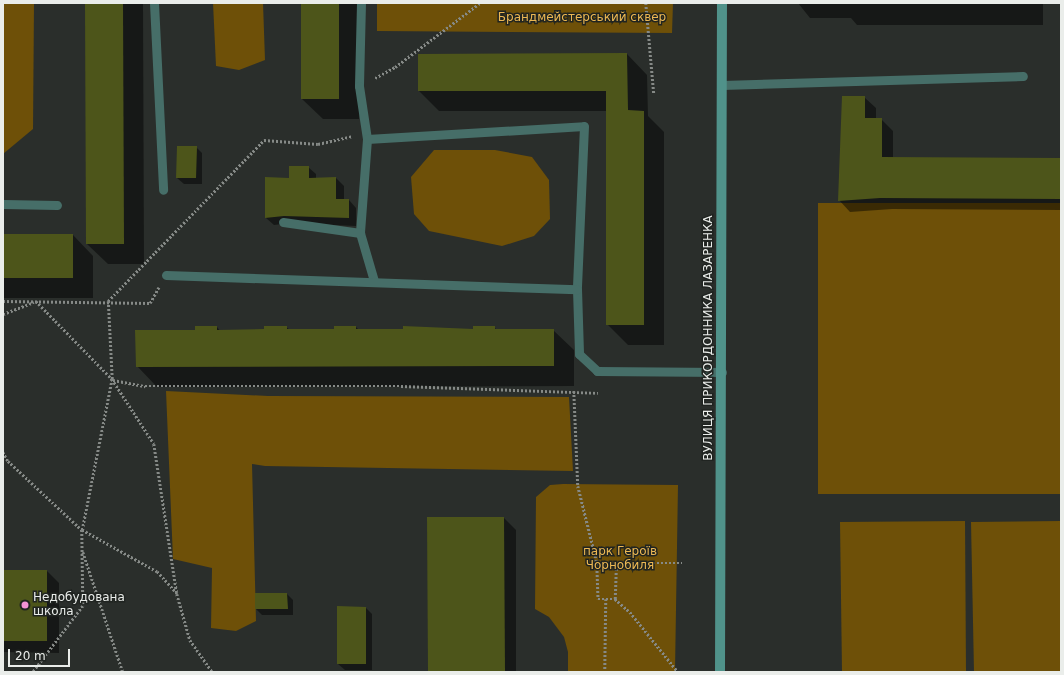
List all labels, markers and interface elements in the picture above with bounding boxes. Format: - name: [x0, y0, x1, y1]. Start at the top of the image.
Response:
- park label: Брандмейстерський сквер: [498, 11, 666, 25]
- street label: ВУЛИЦЯ ПРИКОРДОННИКА ЛАЗАРЕНКА: [702, 215, 716, 461]
- park label: парк Героїв Чорнобиля: [583, 545, 657, 573]
- place label: Недобудована школа: [33, 591, 125, 619]
- marker: Недобудована школа: [20, 600, 30, 610]
- scale bar: [10, 641, 72, 667]
- text: 20 m: [15, 649, 46, 663]

